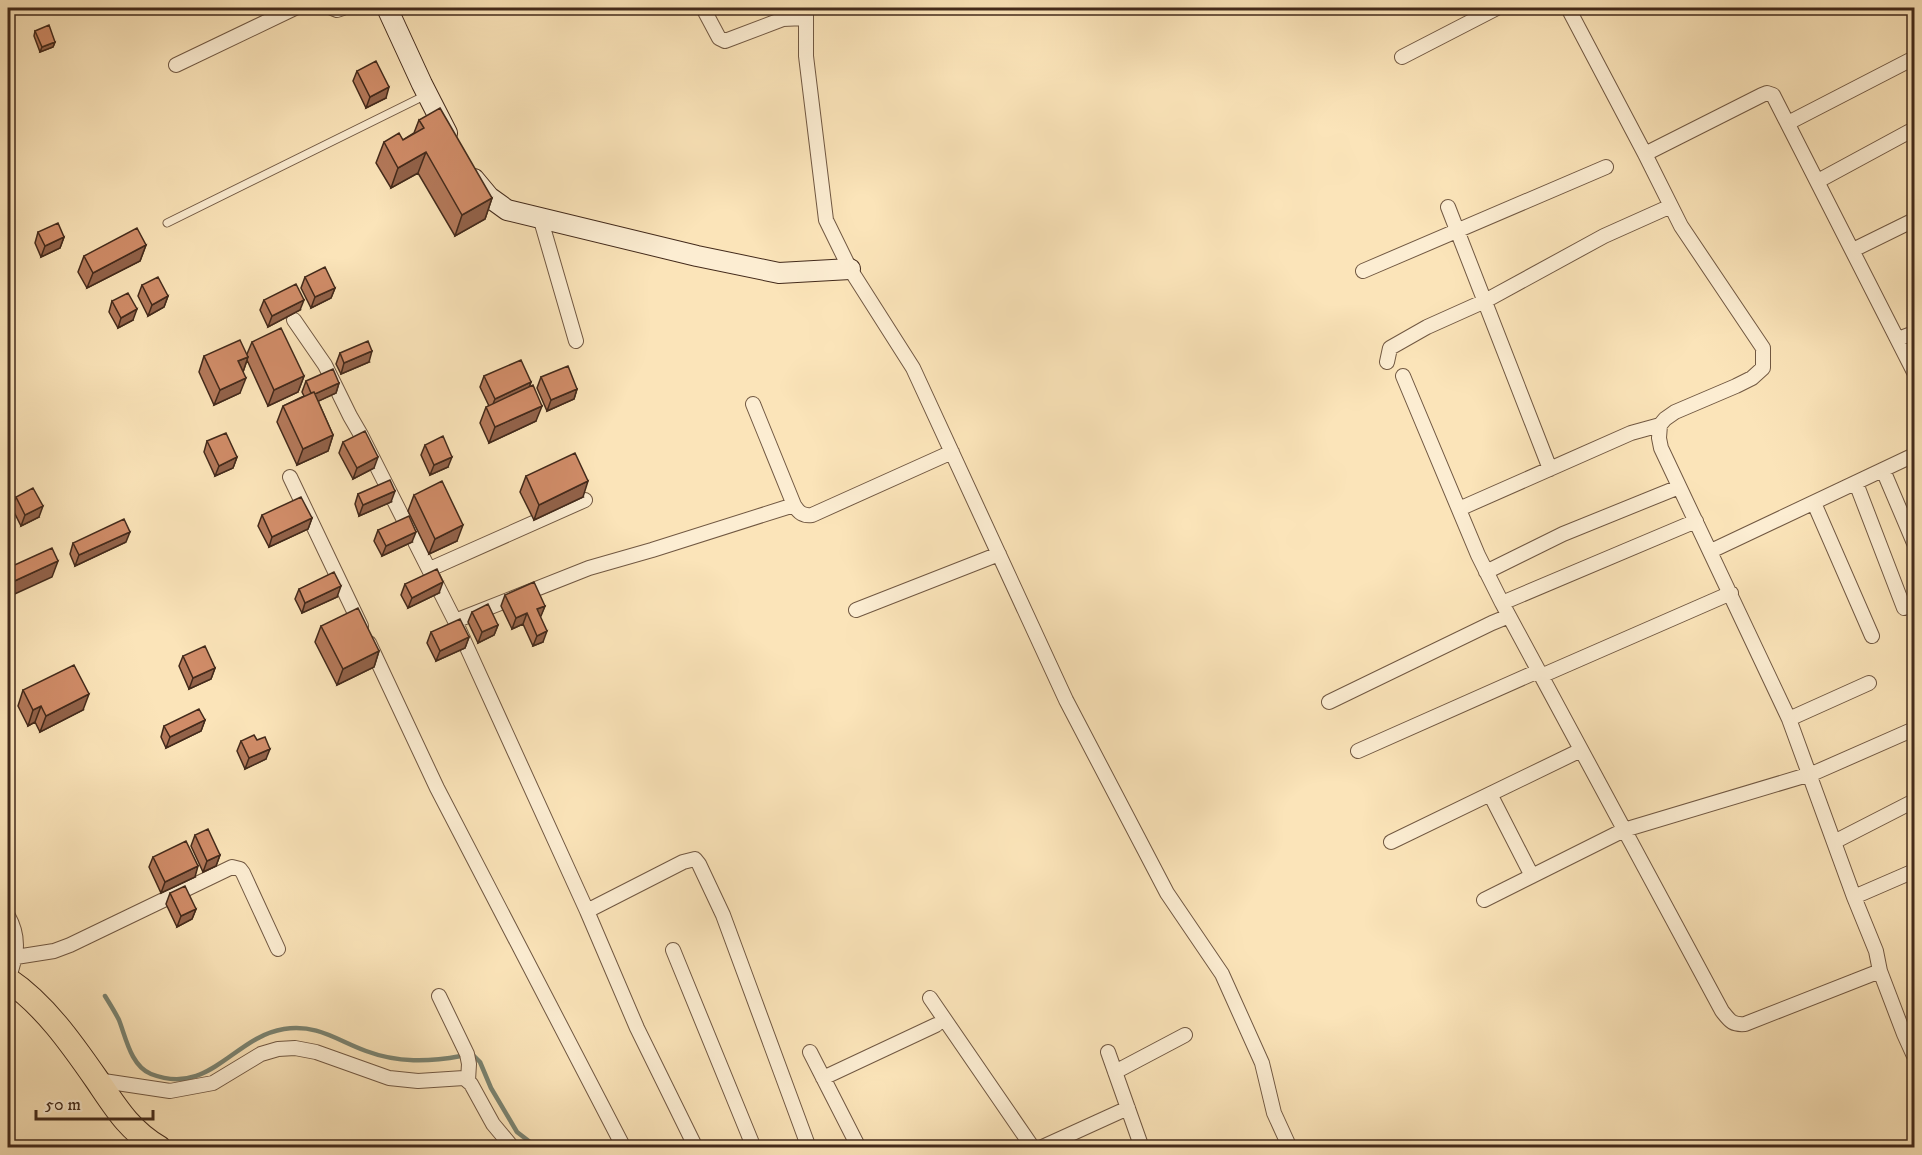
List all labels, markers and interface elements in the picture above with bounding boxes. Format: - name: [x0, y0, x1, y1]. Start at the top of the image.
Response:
- scale bar: [36, 1083, 153, 1121]
- text: 50 m: [45, 1094, 81, 1116]

